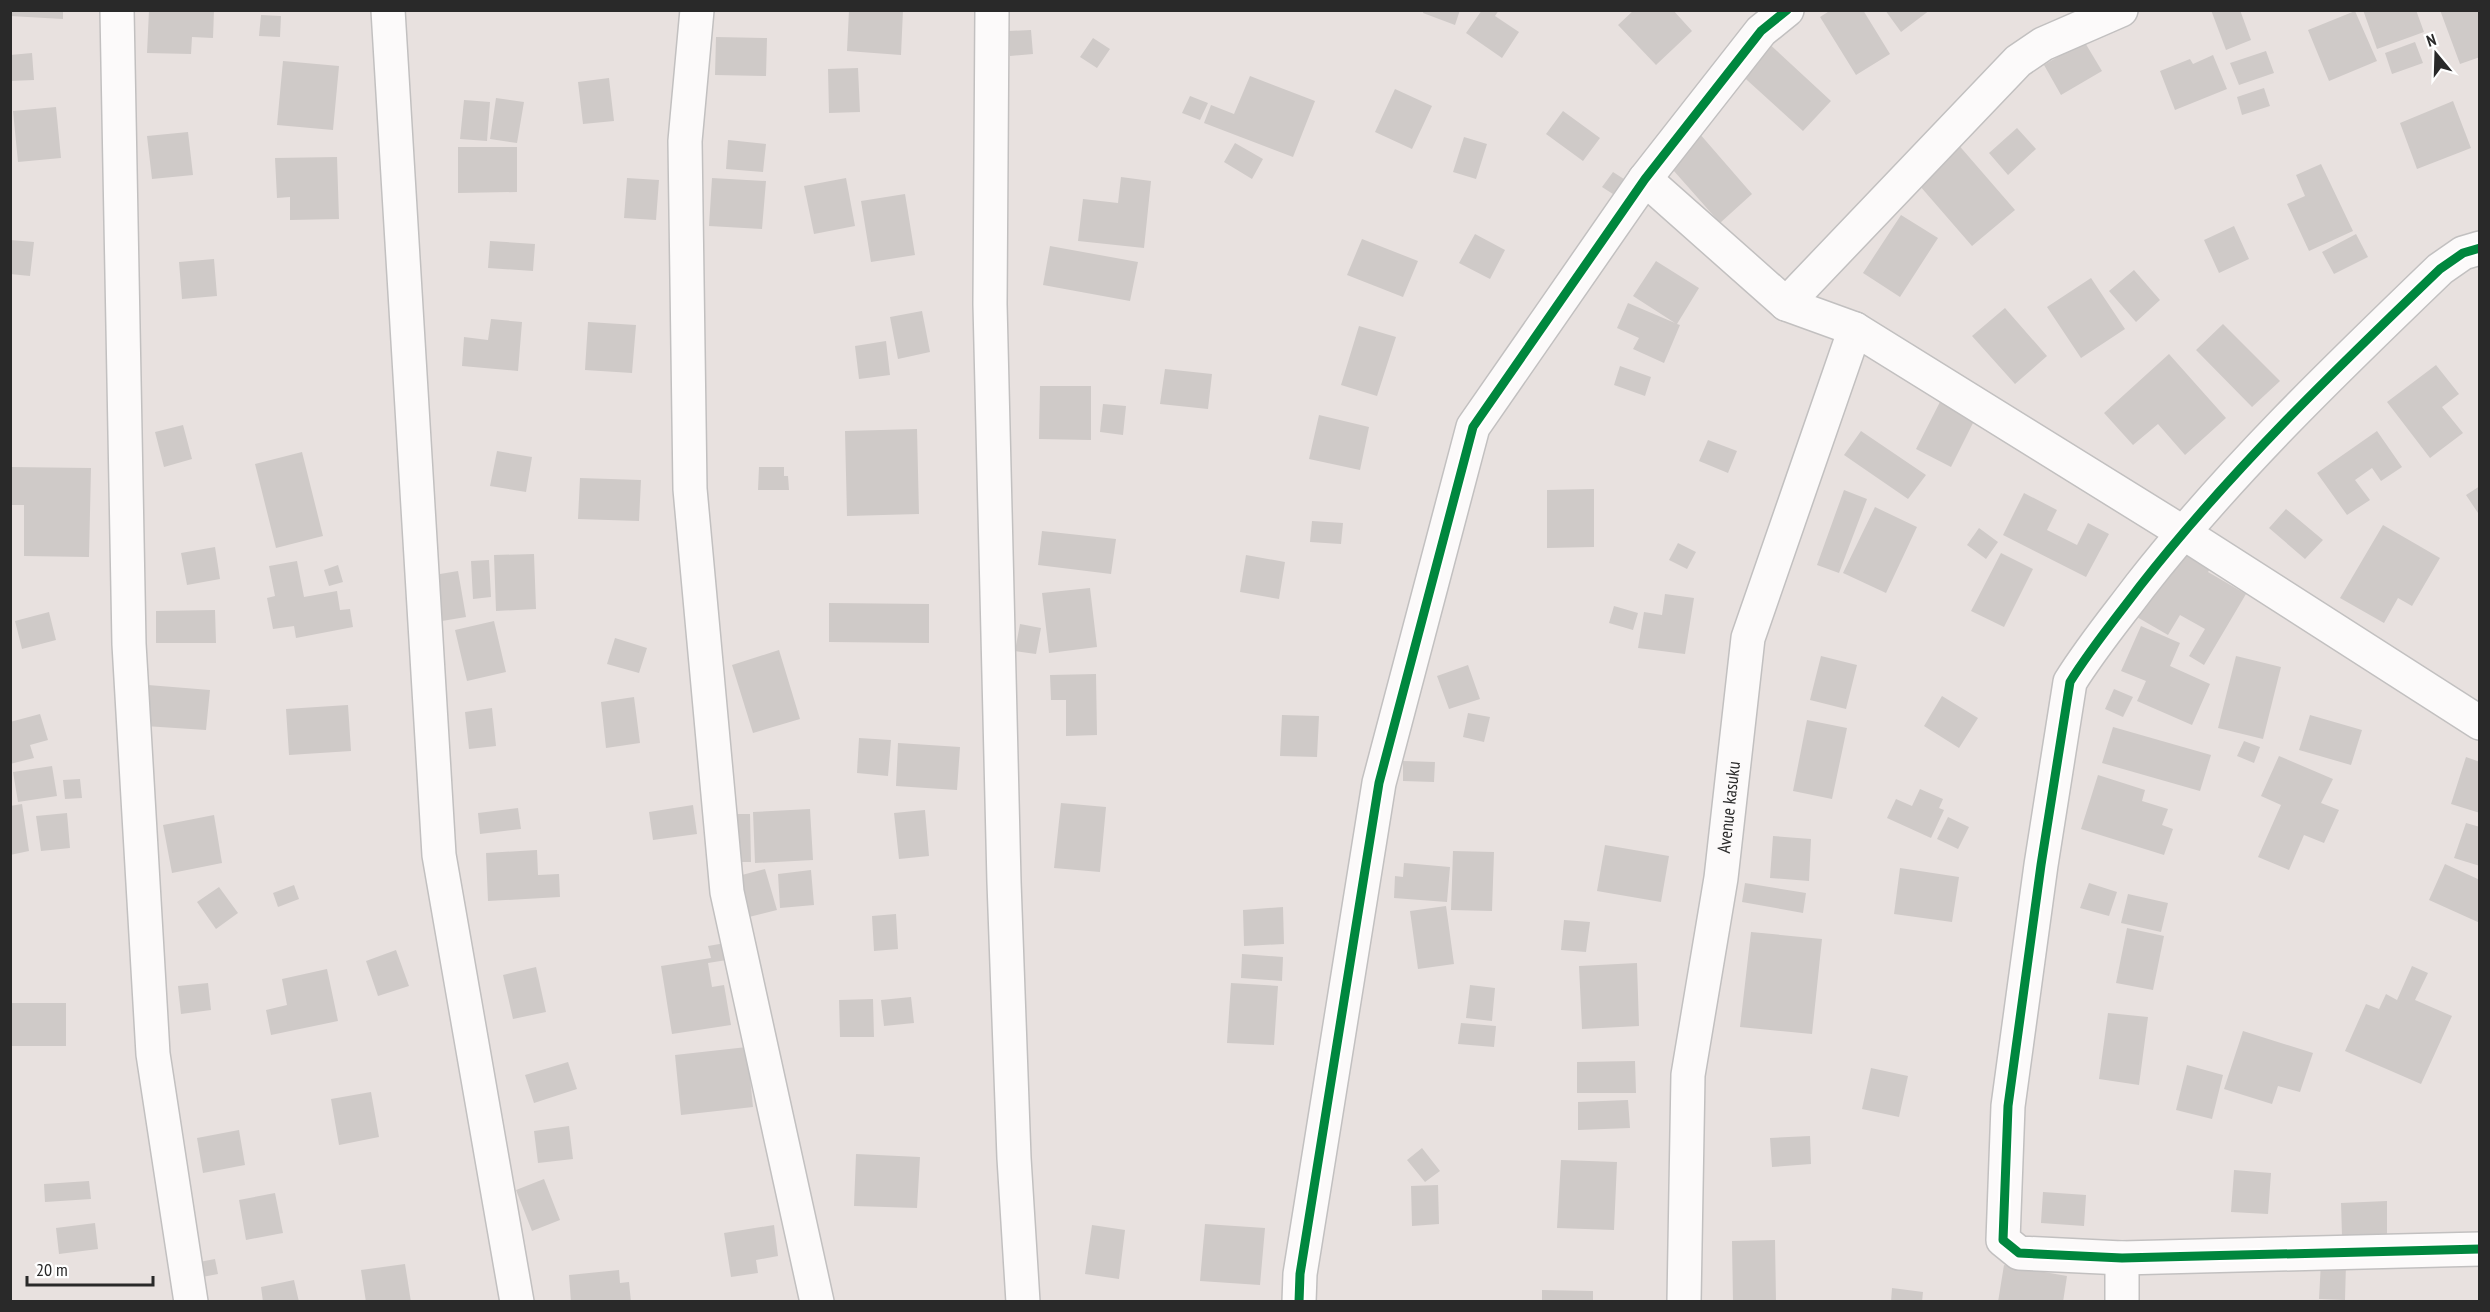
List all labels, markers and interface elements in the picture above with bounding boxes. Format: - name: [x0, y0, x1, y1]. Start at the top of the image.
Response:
- north arrow: [2406, 24, 2466, 84]
- text: N: [2424, 29, 2438, 51]
- street label: Avenue kasuku: [1712, 760, 1745, 854]
- scale bar: [27, 1249, 153, 1287]
- text: 20 m: [36, 1258, 68, 1281]

